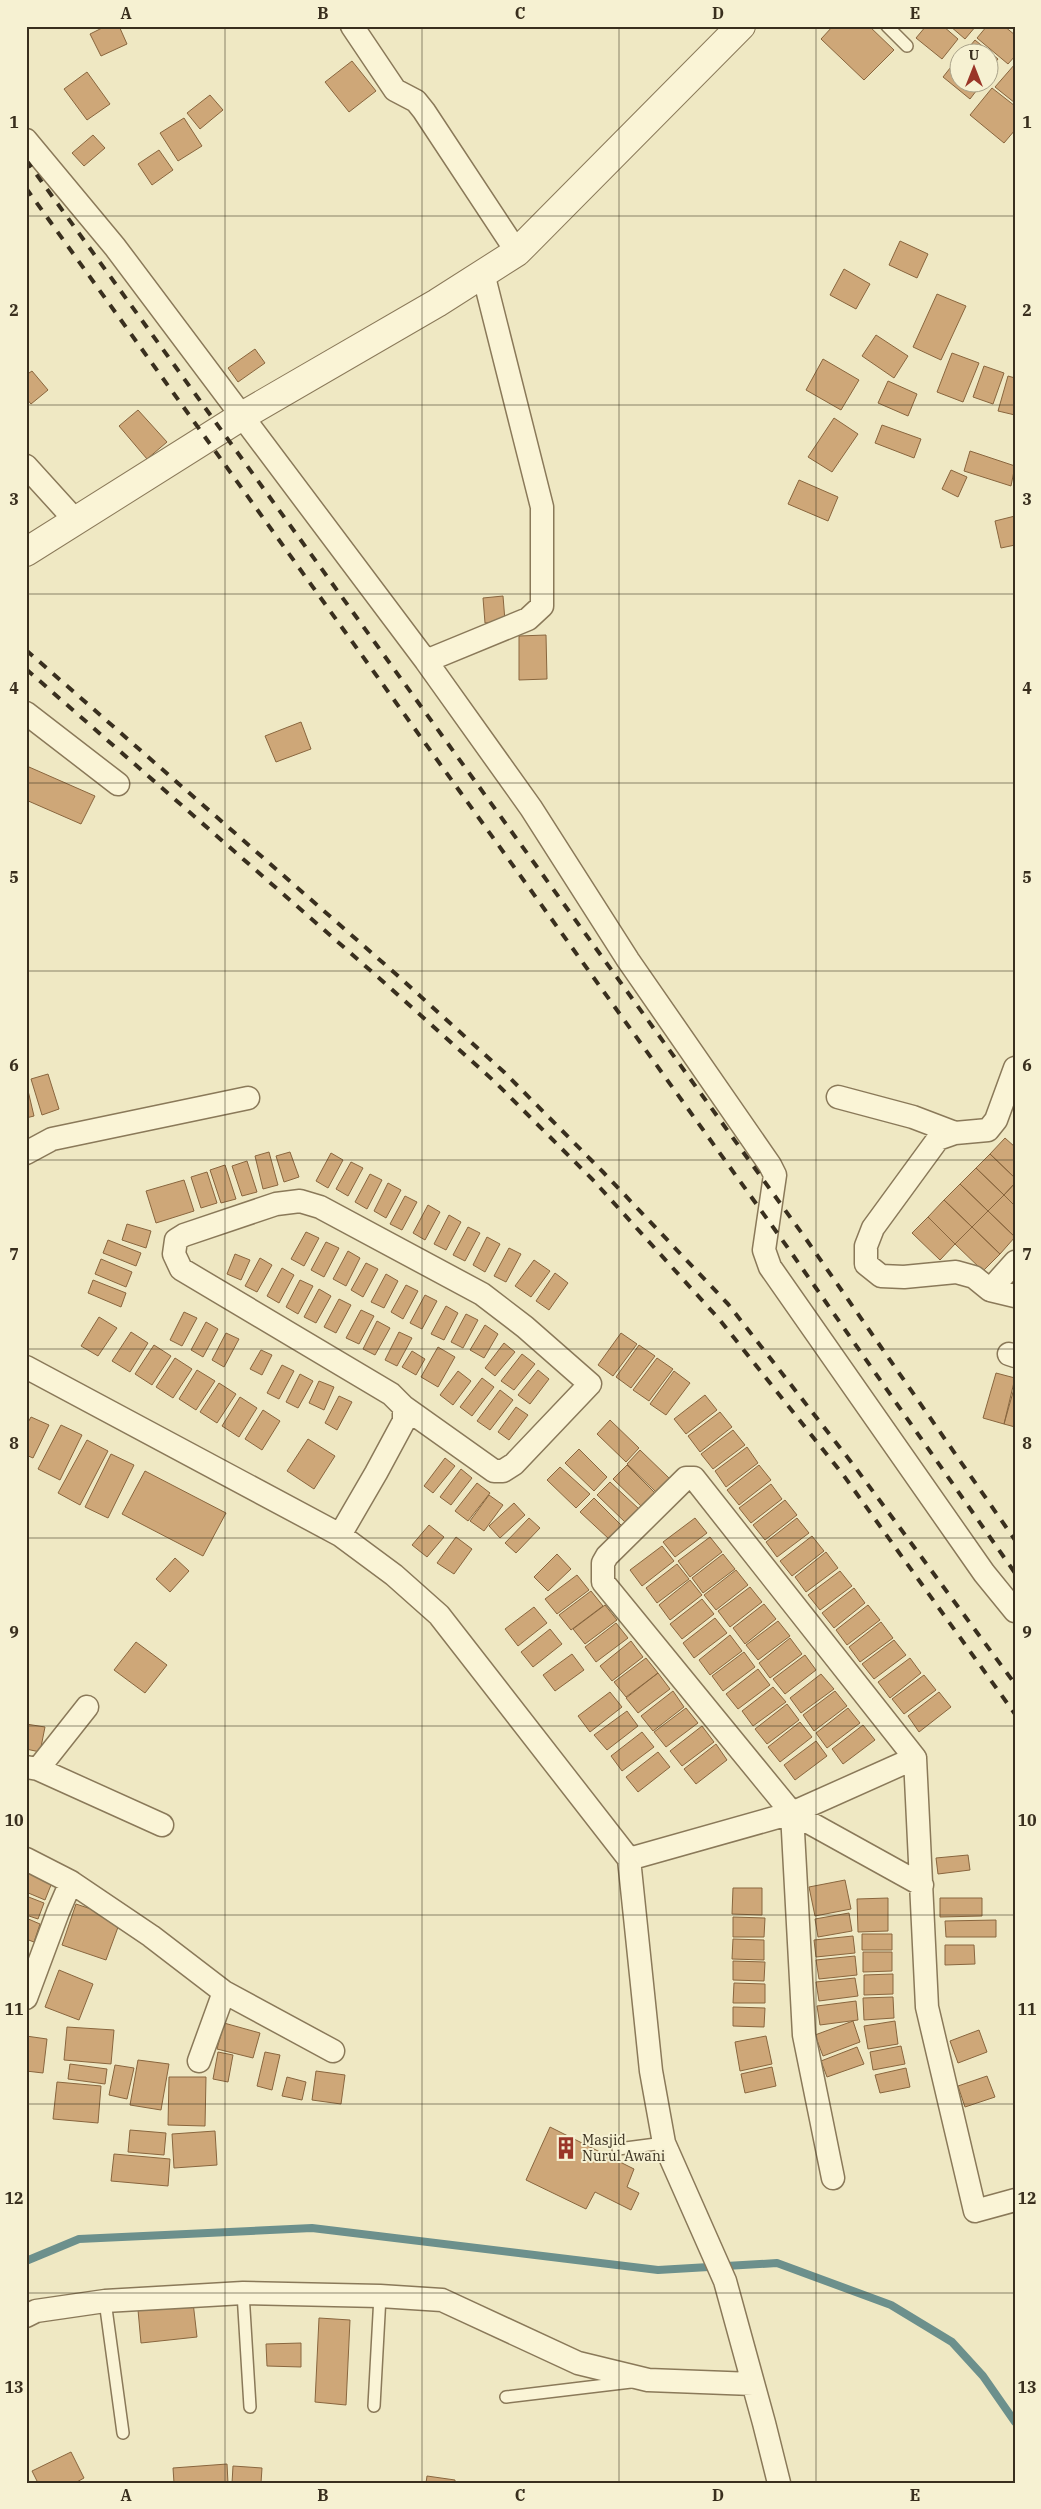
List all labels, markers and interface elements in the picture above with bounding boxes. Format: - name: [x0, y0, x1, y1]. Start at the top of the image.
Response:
- text: A: [120, 3, 132, 23]
- text: B: [317, 3, 329, 23]
- text: C: [515, 3, 525, 23]
- text: D: [712, 3, 724, 23]
- text: E: [910, 3, 920, 23]
- north arrow: [948, 42, 998, 92]
- text: U: [969, 46, 980, 64]
- text: 1: [9, 112, 19, 132]
- text: 1: [1022, 112, 1032, 132]
- text: 2: [9, 300, 19, 320]
- text: 2: [1022, 300, 1032, 320]
- text: 3: [9, 489, 19, 509]
- text: 3: [1022, 489, 1032, 509]
- text: 4: [9, 678, 19, 698]
- text: 4: [1022, 678, 1032, 698]
- text: 5: [9, 867, 19, 887]
- text: 5: [1022, 867, 1032, 887]
- text: 6: [9, 1055, 19, 1075]
- text: 6: [1022, 1055, 1032, 1075]
- text: 7: [9, 1244, 19, 1264]
- text: 7: [1022, 1244, 1032, 1264]
- text: 8: [9, 1433, 19, 1453]
- text: 8: [1022, 1433, 1032, 1453]
- text: 9: [9, 1622, 19, 1642]
- text: 9: [1022, 1622, 1032, 1642]
- text: 10: [4, 1810, 24, 1830]
- text: 10: [1017, 1810, 1037, 1830]
- text: 11: [4, 1999, 24, 2019]
- text: 11: [1017, 1999, 1037, 2019]
- place label: Masjid Nurul Awani: [582, 2131, 665, 2165]
- building icon: Masjid Nurul Awani: [553, 2135, 579, 2161]
- text: 12: [4, 2188, 24, 2208]
- text: 12: [1017, 2188, 1037, 2208]
- text: 13: [4, 2377, 24, 2397]
- text: 13: [1017, 2377, 1037, 2397]
- text: A: [120, 2485, 132, 2505]
- text: B: [317, 2485, 329, 2505]
- text: C: [515, 2485, 525, 2505]
- text: D: [712, 2485, 724, 2505]
- text: E: [910, 2485, 920, 2505]

